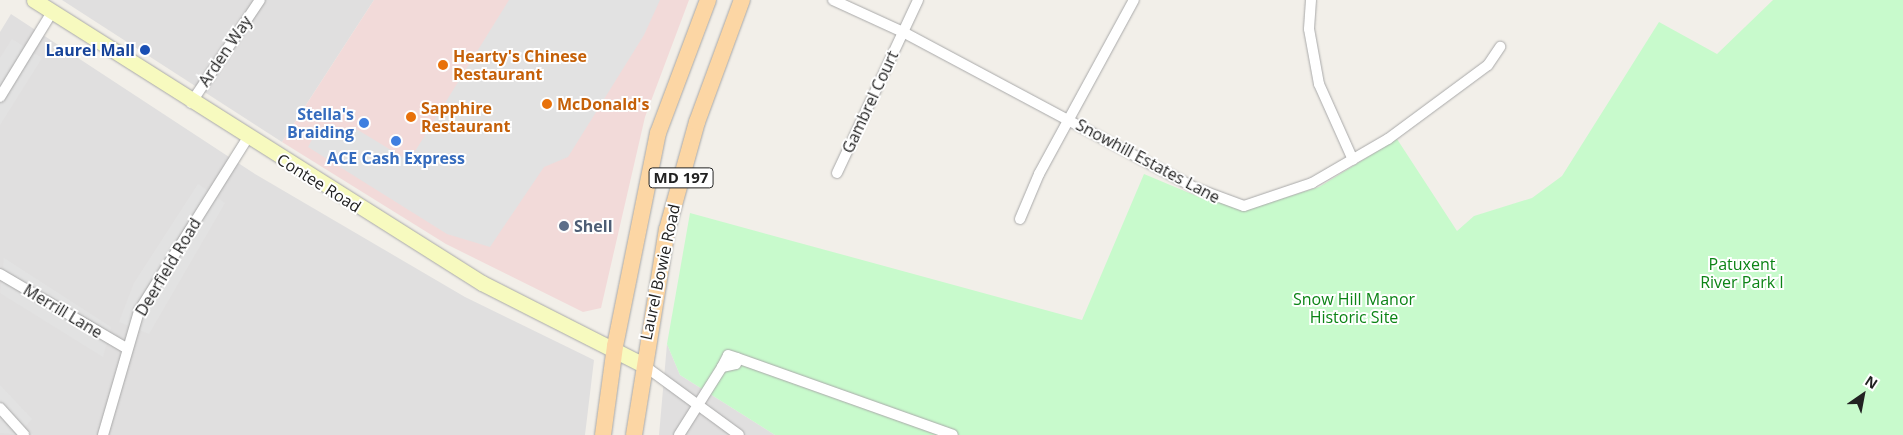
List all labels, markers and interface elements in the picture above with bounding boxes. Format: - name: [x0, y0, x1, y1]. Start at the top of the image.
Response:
- street label: Arden Way: [194, 12, 256, 90]
- place label: Laurel Mall: [46, 40, 135, 60]
- marker: Laurel Mall: [139, 44, 151, 56]
- place label: Hearty's Chinese Restaurant: [453, 46, 587, 84]
- street label: Gambrel Court: [838, 48, 902, 156]
- marker: Hearty's Chinese Restaurant: [437, 59, 449, 71]
- place label: McDonald's: [557, 94, 649, 114]
- place label: Sapphire Restaurant: [421, 98, 510, 136]
- marker: McDonald's: [541, 98, 553, 110]
- place label: Stella's Braiding: [287, 104, 354, 142]
- marker: Sapphire Restaurant: [405, 111, 417, 123]
- street label: Snowhill Estates Lane: [1073, 115, 1223, 207]
- marker: Stella's Braiding: [358, 117, 370, 129]
- marker: ACE Cash Express: [390, 135, 402, 147]
- place label: ACE Cash Express: [327, 148, 465, 168]
- street label: Contee Road: [273, 150, 365, 216]
- road number: MD 197: [648, 166, 714, 190]
- street label: Laurel Bowie Road: [636, 202, 684, 342]
- street label: Deerfield Road: [131, 215, 205, 319]
- place label: Shell: [574, 216, 613, 236]
- marker: Shell: [558, 220, 570, 232]
- park label: Patuxent River Park I: [1700, 254, 1784, 292]
- street label: Merrill Lane: [20, 280, 106, 342]
- park label: Snow Hill Manor Historic Site: [1293, 289, 1415, 327]
- north arrow: [1838, 370, 1888, 420]
- text: N: [1861, 371, 1881, 393]

